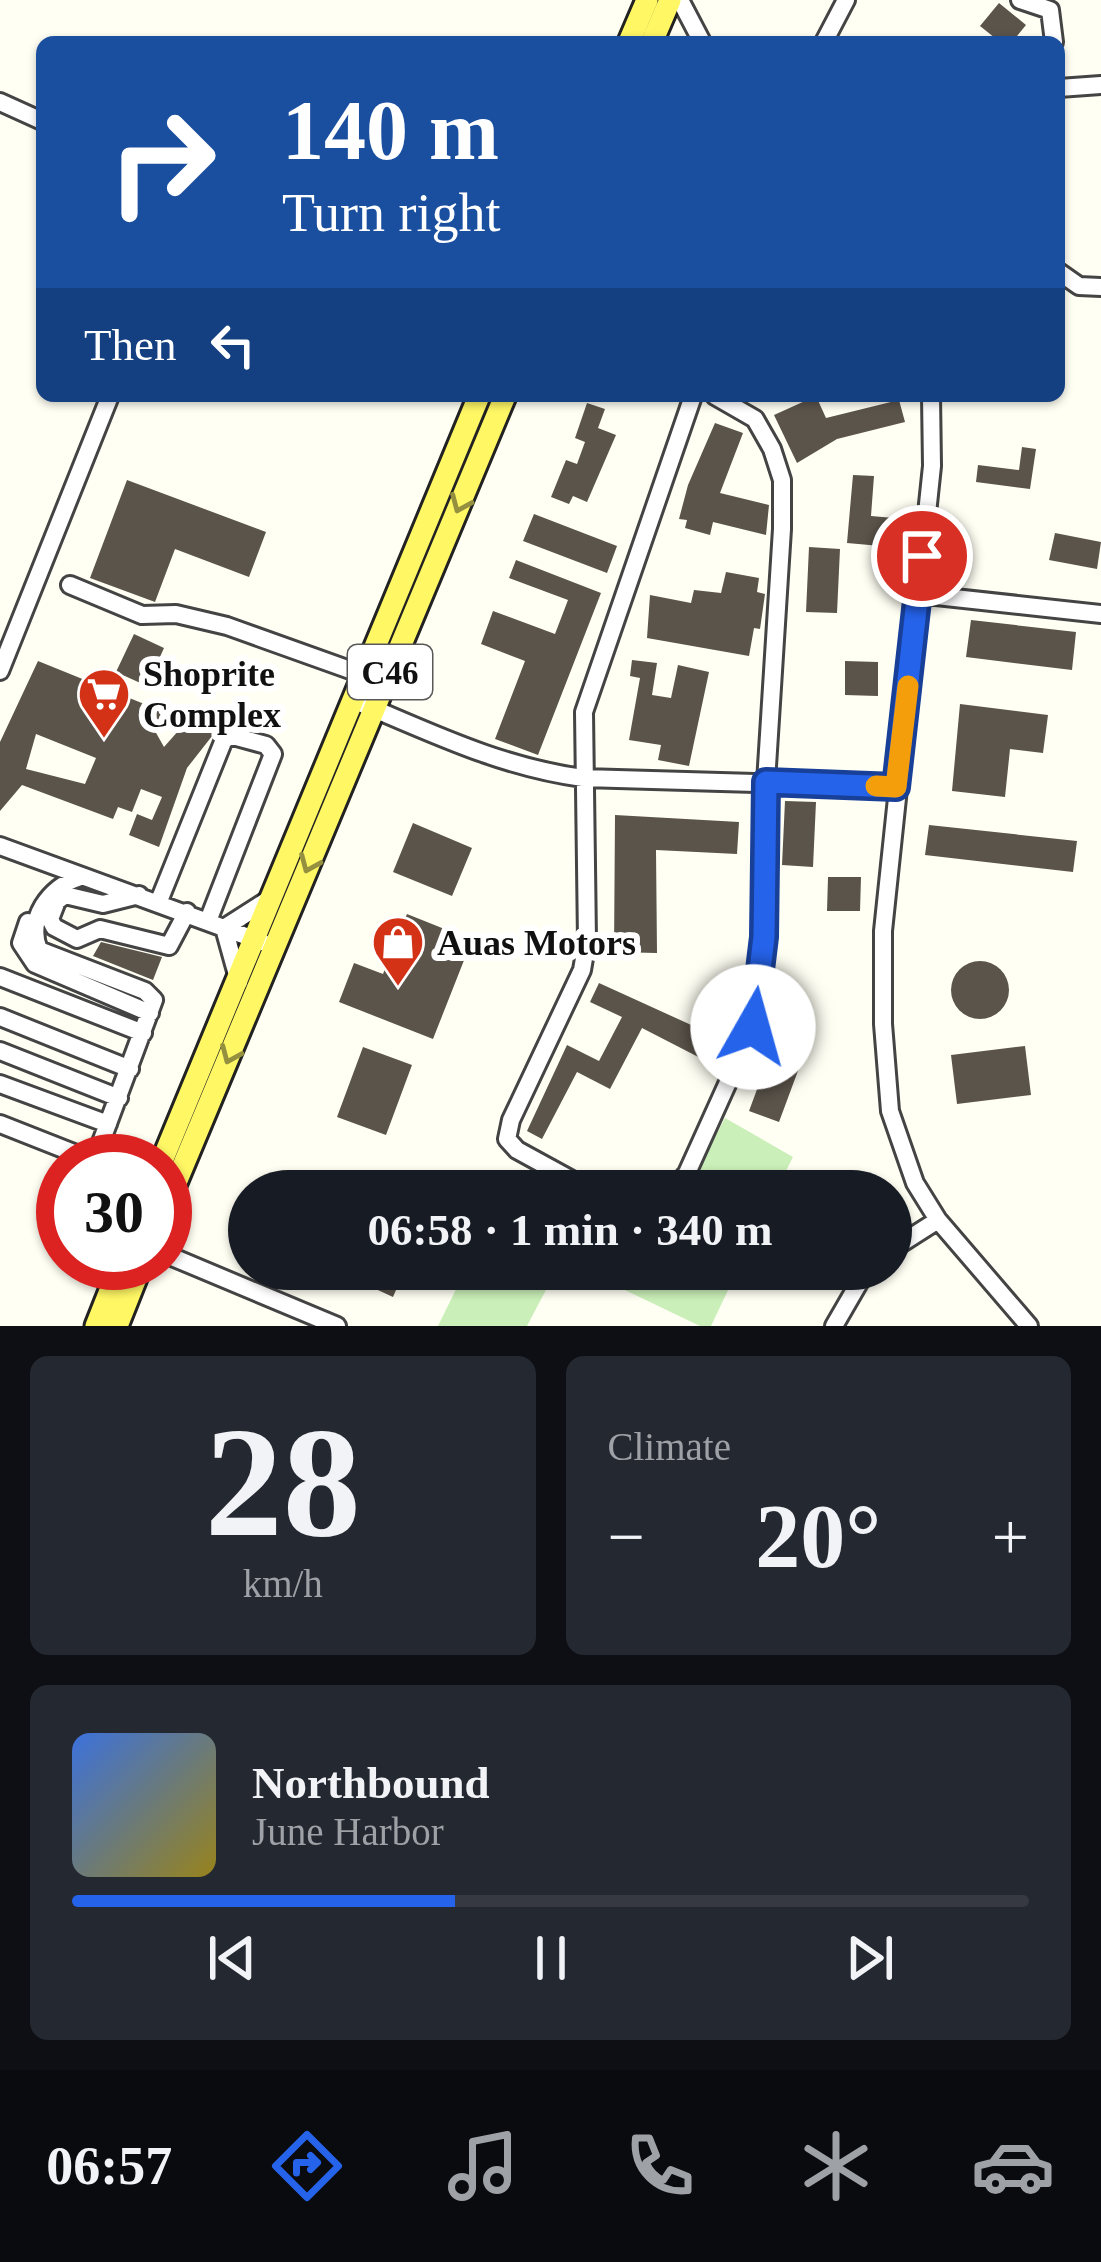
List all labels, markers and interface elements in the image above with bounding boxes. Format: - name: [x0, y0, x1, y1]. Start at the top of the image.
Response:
- icon: right: [84, 84, 240, 240]
- text: 140 m: [282, 84, 499, 177]
- text: Turn right: [282, 183, 501, 243]
- icon: left: [200, 312, 266, 378]
- text: Then: [84, 320, 176, 370]
- one-way arrow: [450, 491, 474, 513]
- pin: [871, 505, 973, 607]
- icon: arrive: [889, 523, 955, 589]
- road number: C46: [348, 645, 432, 699]
- place label: Shoprite Complex: [143, 654, 281, 735]
- supermarket icon: Shoprite Complex: [76, 666, 132, 740]
- one-way arrow: [300, 851, 324, 873]
- shop icon: Auas Motors: [370, 914, 426, 988]
- place label: Auas Motors: [437, 923, 636, 963]
- position arrow: [690, 964, 816, 1090]
- one-way arrow: [220, 1044, 244, 1065]
- speed limit sign: 30: [36, 1134, 192, 1290]
- text: 06:58 · 1 min · 340 m: [368, 1205, 773, 1255]
- text: 28: [205, 1396, 361, 1569]
- text: Climate: [608, 1425, 731, 1468]
- text: 20°: [755, 1487, 881, 1586]
- text: −: [608, 1500, 645, 1573]
- text: +: [992, 1500, 1029, 1573]
- text: km/h: [243, 1562, 323, 1605]
- text: Northbound: [252, 1758, 490, 1808]
- text: June Harbor: [252, 1810, 444, 1853]
- icon: previous: [199, 1925, 265, 1991]
- icon: pause: [518, 1925, 584, 1991]
- icon: next: [837, 1925, 903, 1991]
- icon: directions: [265, 2124, 349, 2208]
- icon: music: [441, 2124, 525, 2208]
- icon: phone: [618, 2124, 702, 2208]
- icon: climate: [794, 2124, 878, 2208]
- icon: car: [971, 2124, 1055, 2208]
- text: 06:57: [46, 2136, 172, 2196]

